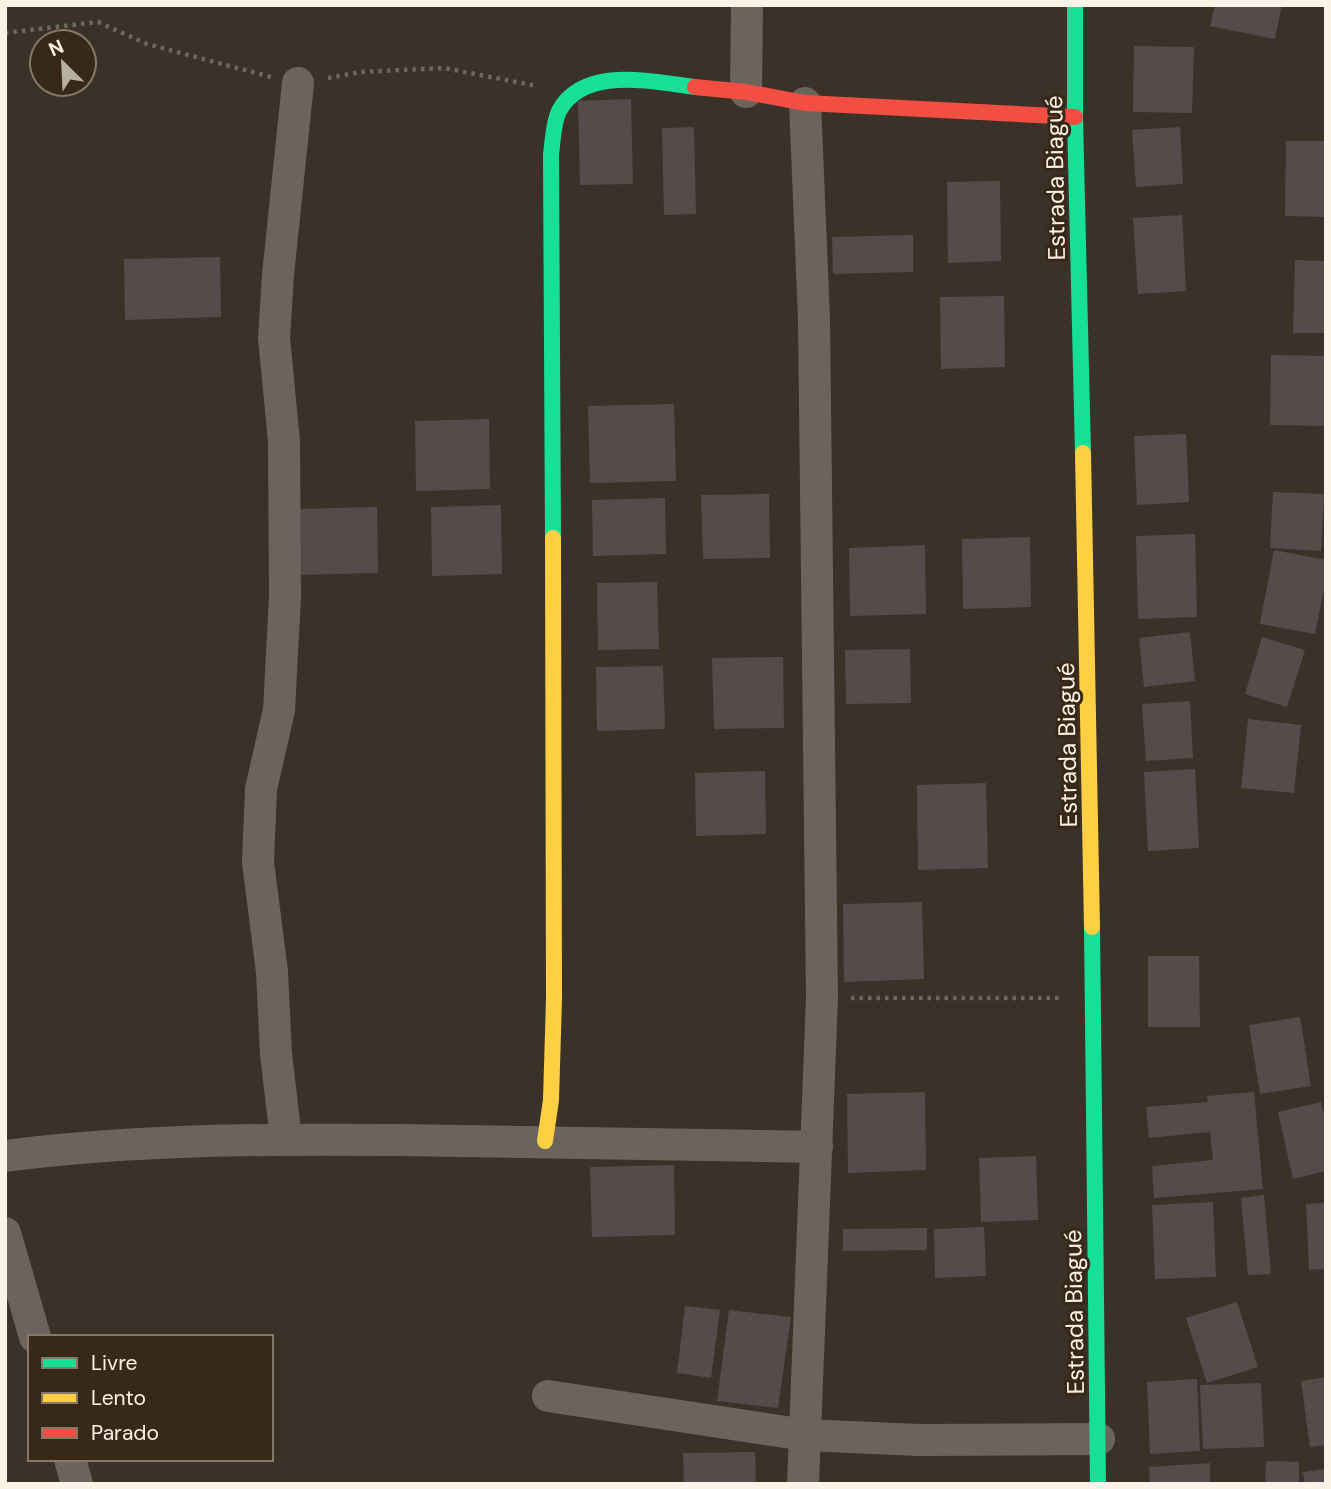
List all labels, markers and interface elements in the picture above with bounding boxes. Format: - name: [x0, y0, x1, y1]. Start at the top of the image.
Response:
- north arrow: [28, 28, 98, 98]
- text: N: [45, 34, 68, 62]
- street label: Estrada Biagué: [1038, 95, 1072, 261]
- street label: Estrada Biagué: [1050, 662, 1084, 828]
- street label: Estrada Biagué: [1057, 1229, 1091, 1395]
- legend: [28, 1335, 273, 1461]
- text: Livre: [91, 1349, 138, 1377]
- text: Lento: [91, 1384, 146, 1412]
- text: Parado: [91, 1419, 159, 1447]

